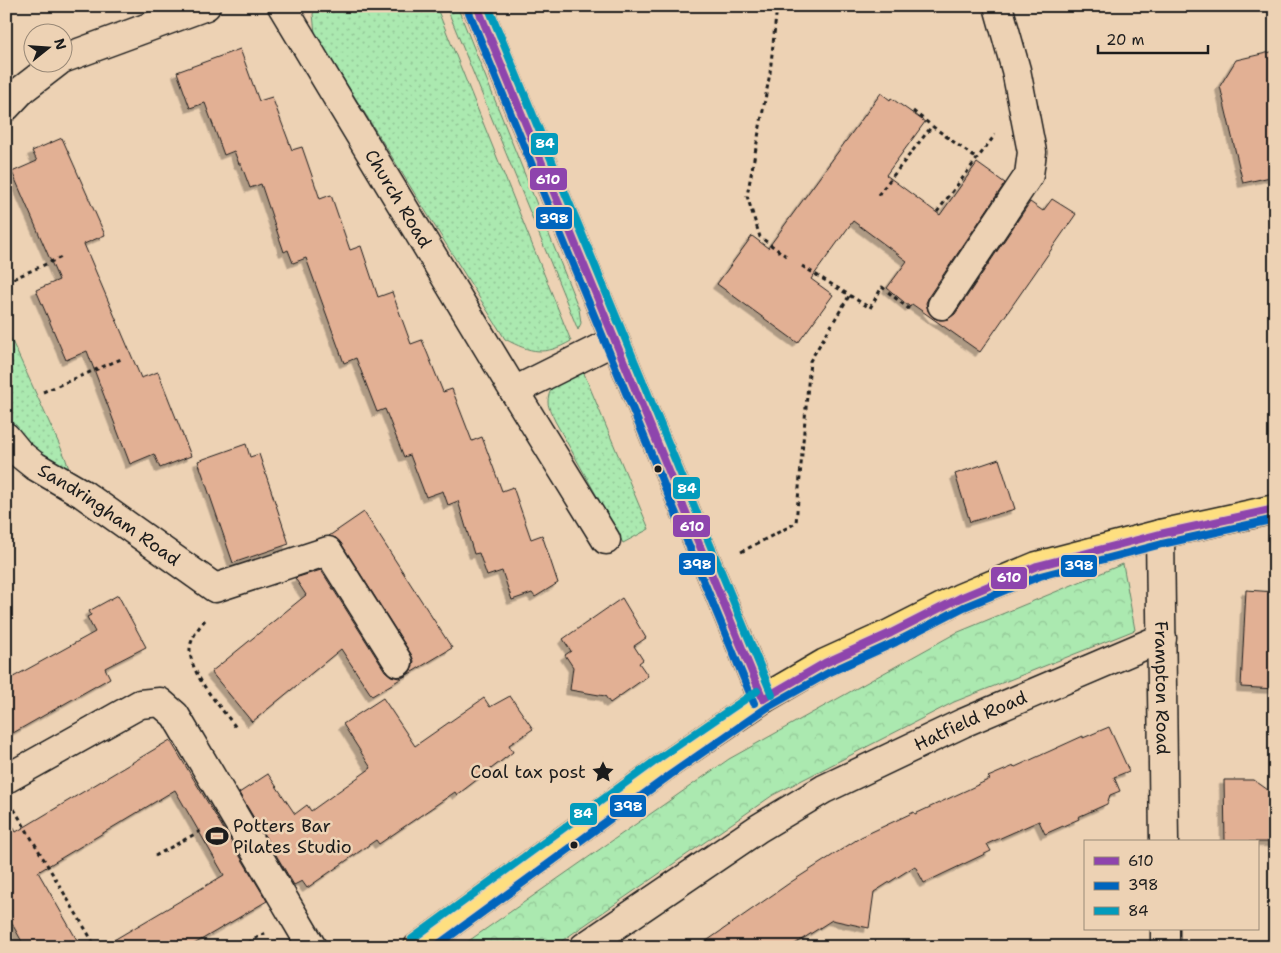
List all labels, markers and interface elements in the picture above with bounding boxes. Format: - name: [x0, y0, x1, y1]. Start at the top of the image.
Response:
- north arrow: [22, 22, 72, 72]
- scale bar: [1098, 22, 1208, 54]
- text: 20 m: [1106, 30, 1145, 50]
- text: N: [50, 36, 71, 52]
- line badge: 84: [530, 132, 559, 156]
- text: 84: [535, 134, 555, 152]
- street label: Church Road: [359, 145, 437, 252]
- line badge: 610: [529, 167, 568, 191]
- text: 610: [536, 170, 560, 188]
- line badge: 398: [535, 206, 573, 230]
- text: 398: [540, 209, 569, 227]
- street label: Sandringham Road: [34, 458, 185, 571]
- unlabelled marker: [653, 464, 663, 474]
- line badge: 84: [672, 476, 701, 500]
- text: 84: [677, 479, 697, 497]
- line badge: 610: [672, 514, 711, 538]
- text: 610: [680, 517, 704, 535]
- line badge: 398: [678, 552, 716, 576]
- line badge: 398: [1060, 554, 1098, 578]
- text: 398: [683, 555, 712, 573]
- text: 398: [1065, 556, 1094, 574]
- line badge: 610: [990, 566, 1028, 590]
- text: 610: [997, 568, 1021, 586]
- street label: Frampton Road: [1149, 621, 1175, 755]
- street label: Hatfield Road: [910, 685, 1031, 757]
- place icon: Coal tax post: [590, 759, 616, 785]
- place label: Coal tax post: [470, 760, 586, 784]
- line badge: 398: [609, 794, 647, 818]
- text: 398: [614, 797, 643, 815]
- line badge: 84: [569, 802, 598, 826]
- text: 84: [573, 804, 593, 822]
- place label: Potters Bar Pilates Studio: [233, 814, 352, 859]
- sports icon: Potters Bar Pilates Studio: [204, 823, 230, 849]
- unlabelled marker: [569, 840, 579, 850]
- legend: [1084, 840, 1258, 930]
- text: 610: [1128, 851, 1154, 871]
- text: 398: [1128, 875, 1158, 895]
- text: 84: [1128, 901, 1148, 921]

